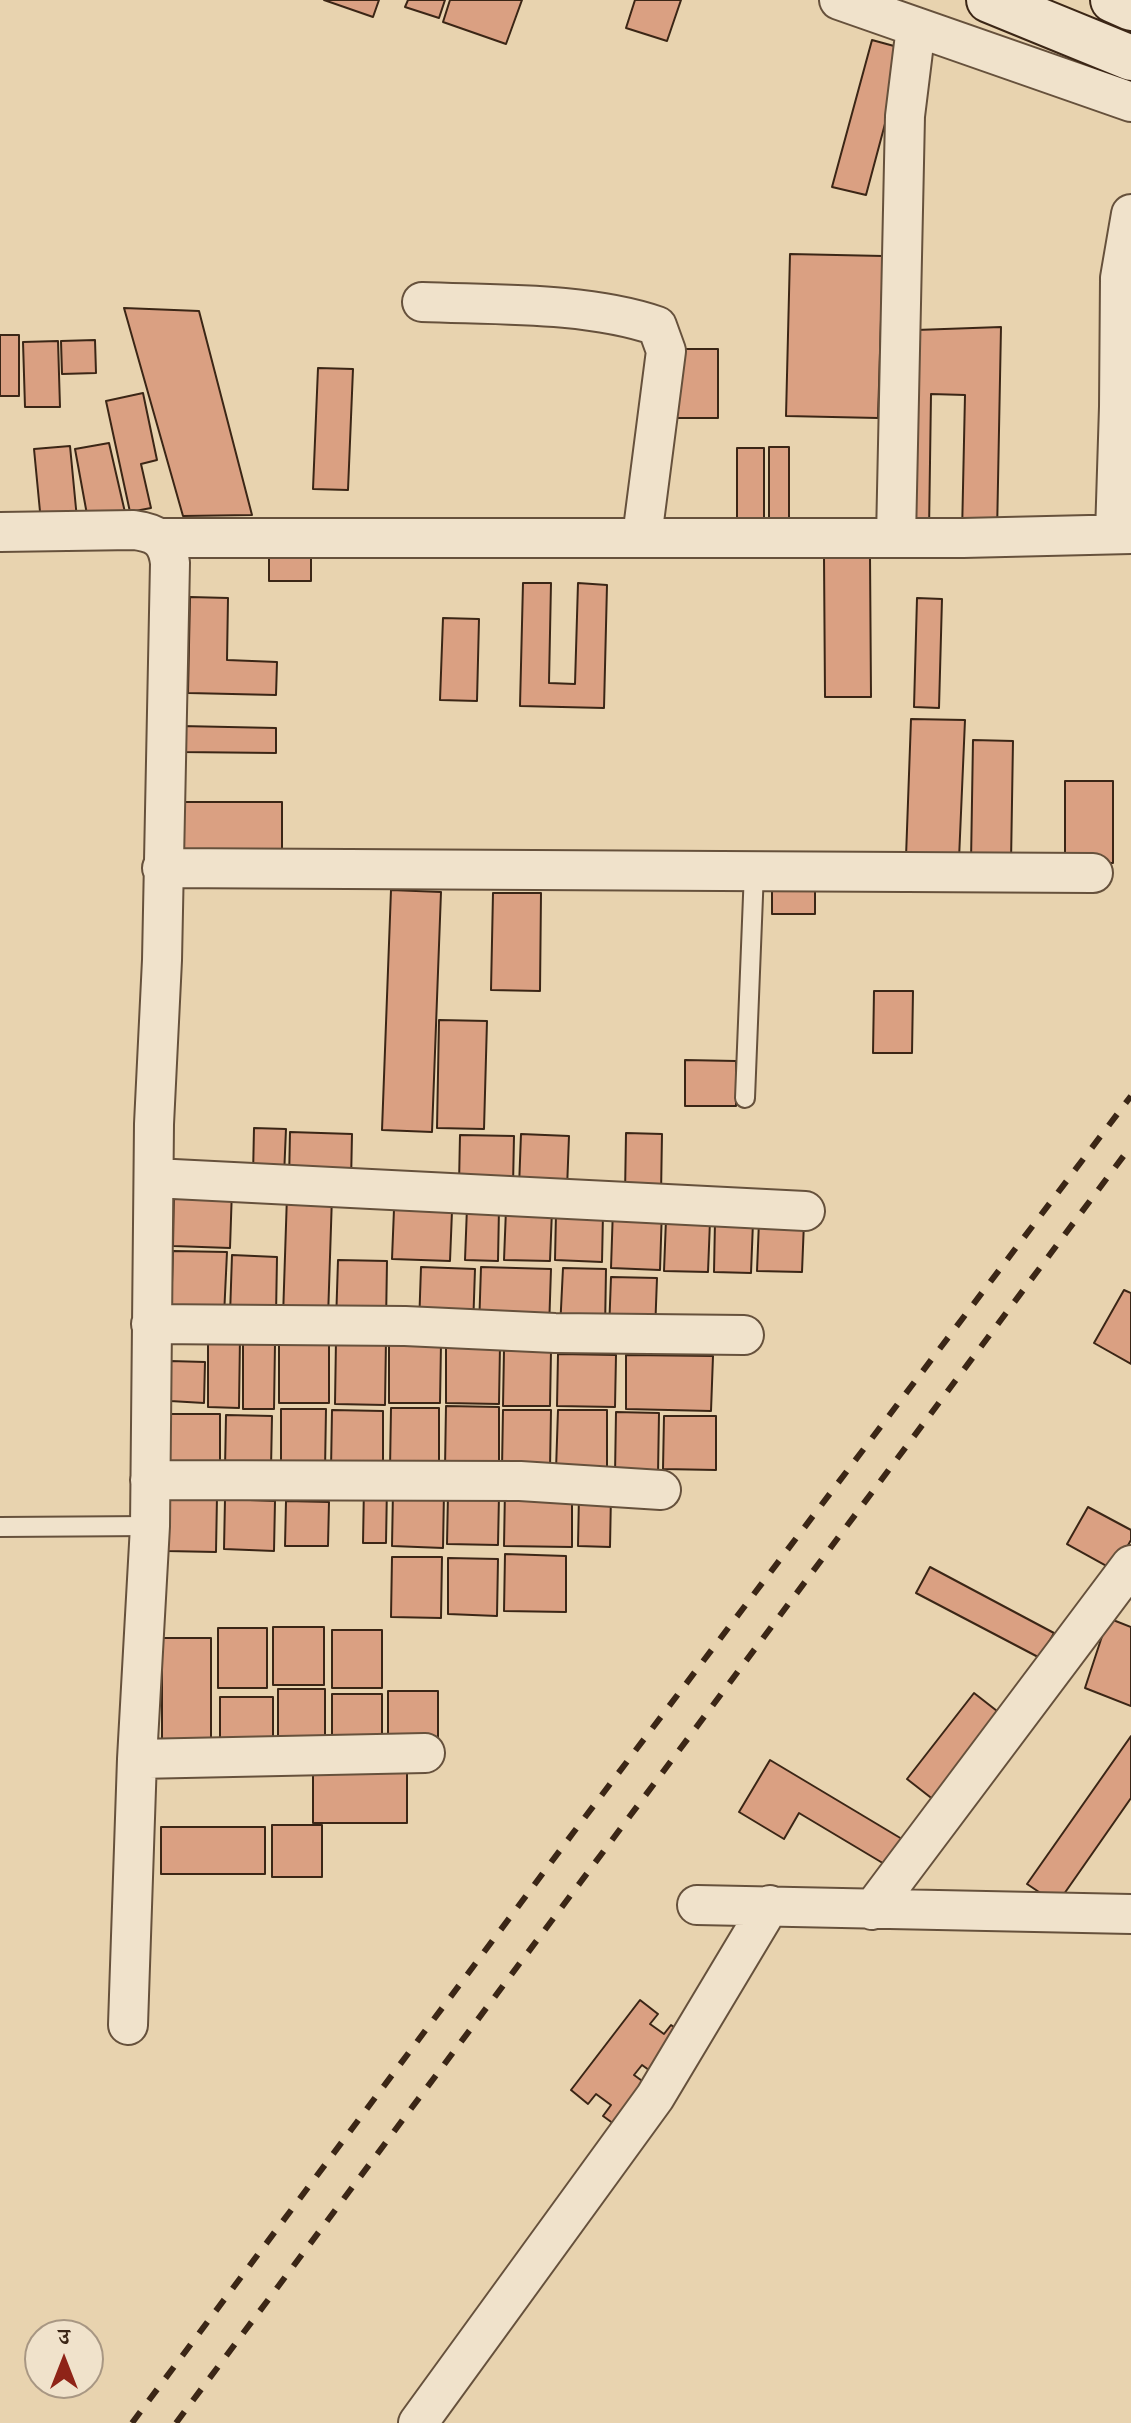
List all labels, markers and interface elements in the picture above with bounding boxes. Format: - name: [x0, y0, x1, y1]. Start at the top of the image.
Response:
- north arrow: [24, 2319, 104, 2399]
- text: उ: [58, 2322, 70, 2352]

